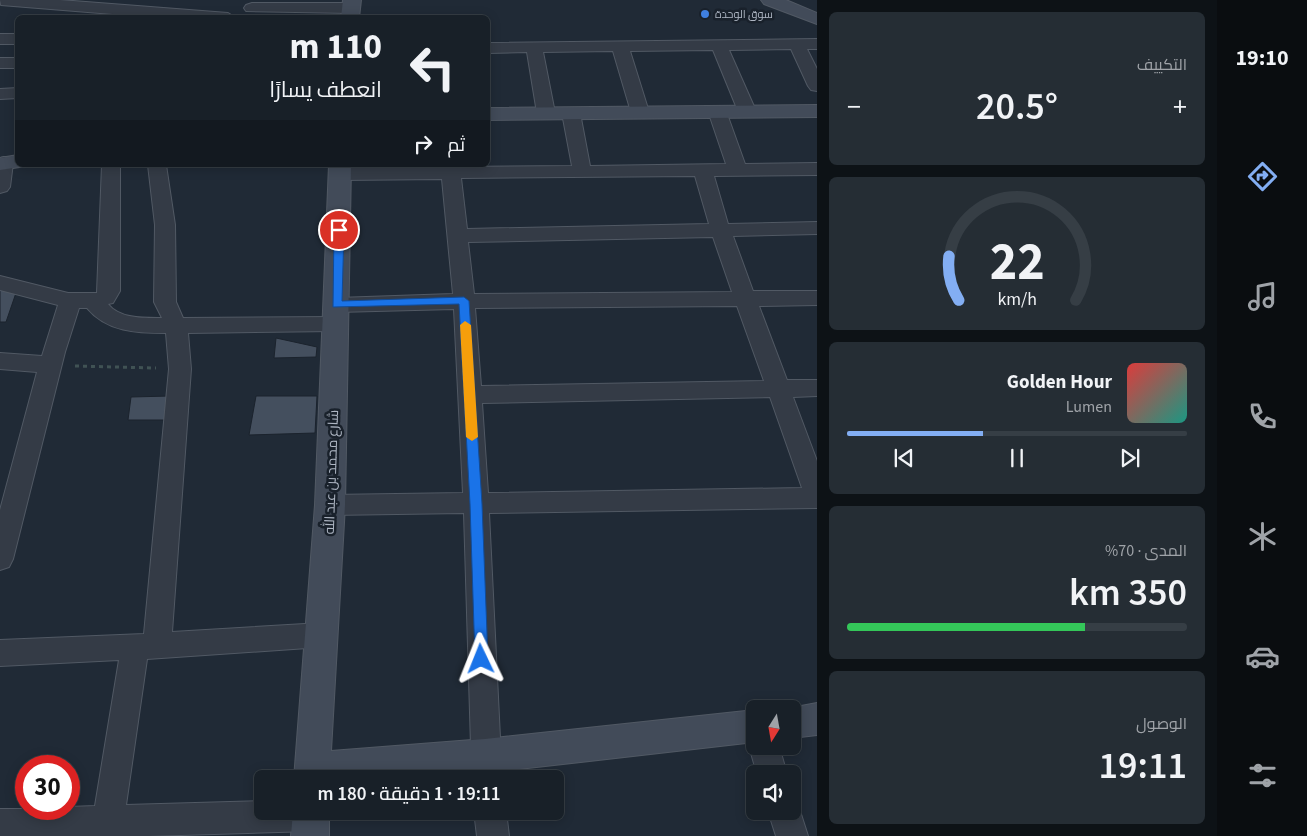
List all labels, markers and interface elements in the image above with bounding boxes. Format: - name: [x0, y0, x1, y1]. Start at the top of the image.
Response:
- place label: سوق الوحدة: [715, 7, 773, 22]
- marker: سوق الوحدة: [699, 8, 711, 20]
- text: 110 m: [290, 22, 382, 72]
- icon: left: [400, 35, 465, 100]
- text: 19:10: [1235, 42, 1289, 74]
- text: التكييف: [1137, 54, 1187, 76]
- text: انعطف يسارًا: [269, 74, 382, 106]
- text: 20.5°: [976, 80, 1058, 134]
- text: −: [847, 87, 861, 127]
- text: +: [1173, 87, 1187, 127]
- icon: right: [409, 130, 437, 158]
- text: ثم: [447, 132, 465, 159]
- icon: directions: [1245, 159, 1280, 194]
- pin: [318, 209, 360, 251]
- icon: arrive: [325, 216, 353, 244]
- text: 22: [990, 226, 1044, 300]
- icon: music: [1245, 279, 1280, 314]
- text: km/h: [997, 287, 1037, 312]
- text: Golden Hour: [1007, 369, 1112, 396]
- text: Lumen: [1066, 396, 1112, 418]
- icon: phone: [1245, 399, 1280, 434]
- street label: شارع محمد بن عبد الله: [320, 409, 344, 535]
- icon: previous: [890, 444, 918, 472]
- icon: pause: [1003, 444, 1031, 472]
- icon: next: [1116, 444, 1144, 472]
- icon: climate: [1245, 519, 1280, 554]
- text: المدى · 70%: [1105, 540, 1187, 562]
- text: 350 km: [1069, 566, 1187, 620]
- position arrow: [454, 632, 506, 684]
- icon: car: [1245, 639, 1280, 674]
- north arrow: [746, 700, 801, 755]
- map controls: [746, 700, 801, 820]
- text: الوصول: [1136, 713, 1187, 735]
- text: 19:11: [1099, 739, 1187, 793]
- speed limit sign: 30: [15, 755, 80, 820]
- icon: filters: [1245, 758, 1280, 793]
- button: sound: [746, 765, 801, 820]
- text: 19:11 · 1 دقيقة · 180 m: [317, 781, 501, 808]

